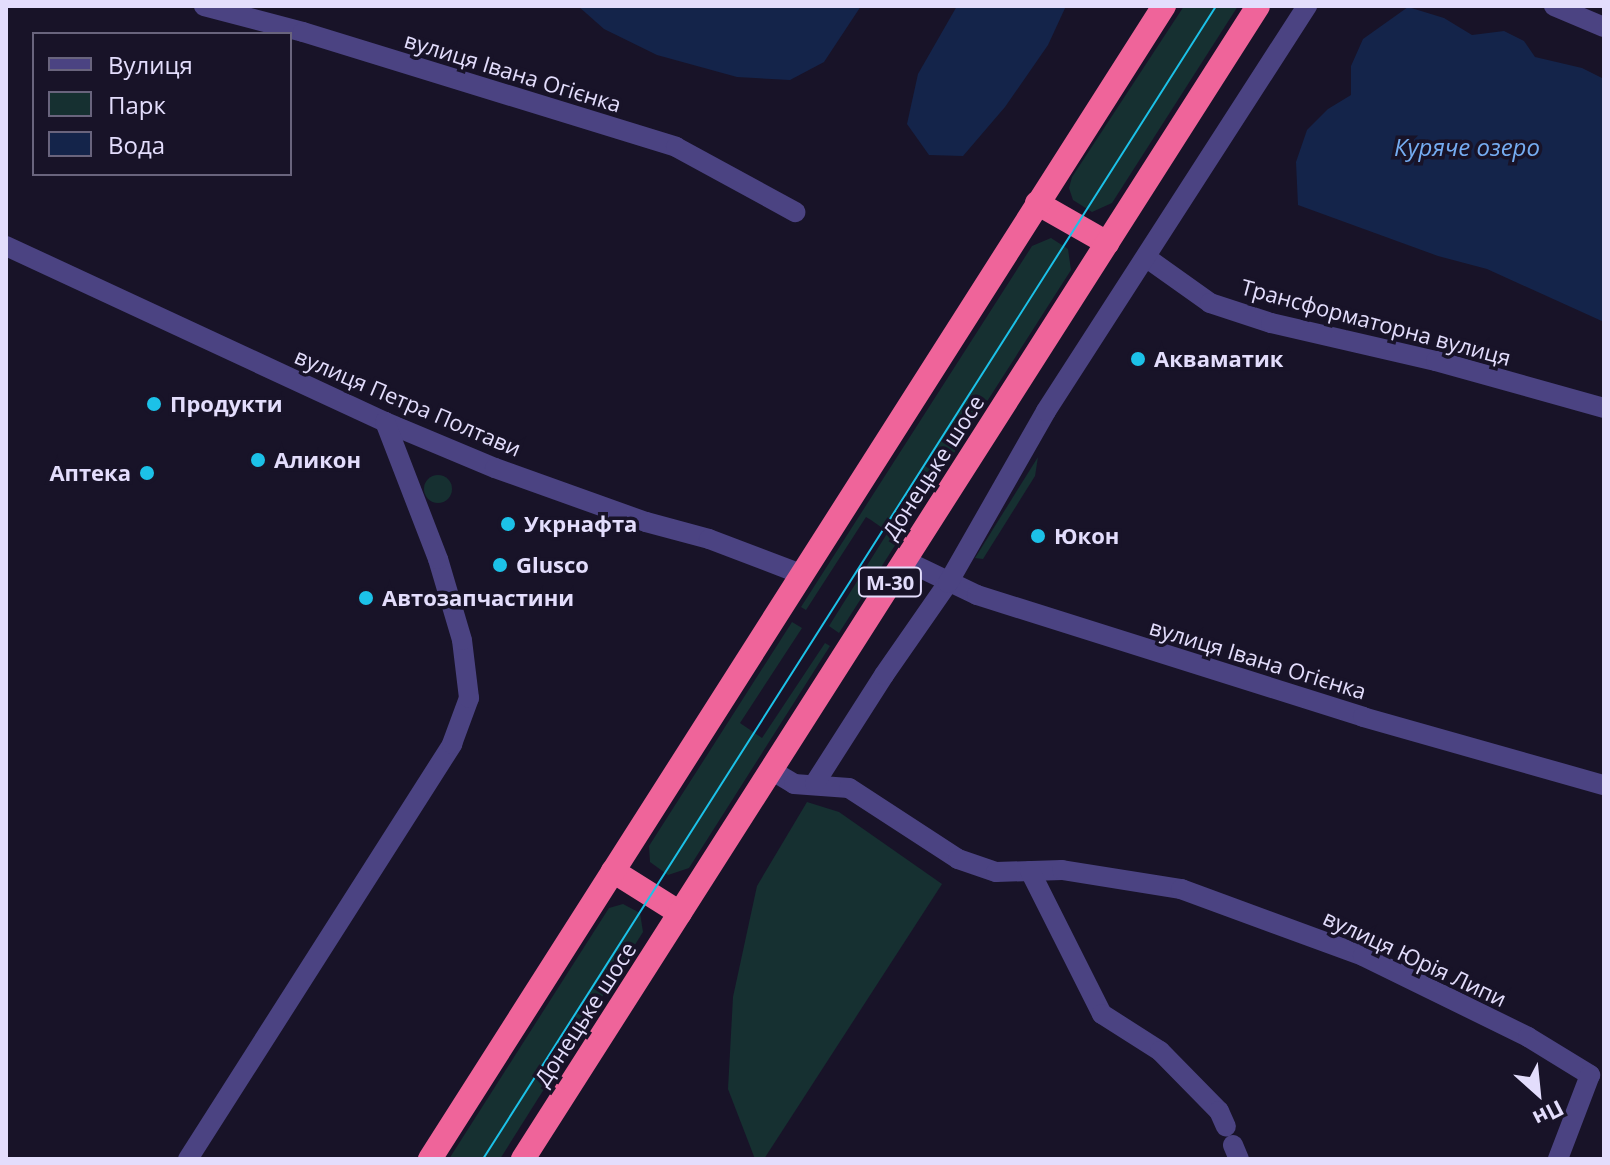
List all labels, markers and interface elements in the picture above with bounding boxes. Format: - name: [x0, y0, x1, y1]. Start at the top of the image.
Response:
- street label: вулиця Івана Огієнка: [401, 26, 625, 118]
- legend: [32, 32, 292, 176]
- text: Вулиця: [108, 48, 193, 81]
- text: Парк: [108, 88, 166, 121]
- text: Вода: [108, 128, 165, 161]
- water label: Куряче озеро: [1394, 133, 1540, 161]
- street label: Трансформаторна вулиця: [1238, 273, 1514, 371]
- street label: вулиця Петра Полтави: [291, 342, 525, 462]
- place label: Акваматик: [1154, 346, 1283, 372]
- marker: Акваматик: [1129, 350, 1147, 368]
- street label: Донецьке шосе: [877, 390, 989, 544]
- place label: Продукти: [170, 391, 283, 417]
- marker: Продукти: [145, 395, 163, 413]
- place label: Аликон: [274, 447, 361, 473]
- marker: Аликон: [249, 451, 267, 469]
- place label: Аптека: [49, 460, 131, 486]
- marker: Аптека: [138, 464, 156, 482]
- place label: Укрнафта: [524, 511, 637, 537]
- marker: Укрнафта: [499, 515, 517, 533]
- place label: Юкон: [1054, 523, 1119, 549]
- marker: Юкон: [1029, 527, 1047, 545]
- place label: Glusco: [516, 552, 589, 578]
- marker: Glusco: [491, 556, 509, 574]
- road number: М-30: [856, 566, 924, 598]
- place label: Автозапчастини: [382, 585, 574, 611]
- marker: Автозапчастини: [357, 589, 375, 607]
- street label: вулиця Івана Огієнка: [1146, 613, 1370, 705]
- street label: вулиця Юрія Липи: [1319, 904, 1511, 1012]
- street label: Донецьке шосе: [529, 937, 641, 1091]
- north arrow: [1498, 1053, 1578, 1133]
- text: Пн: [1528, 1094, 1570, 1135]

